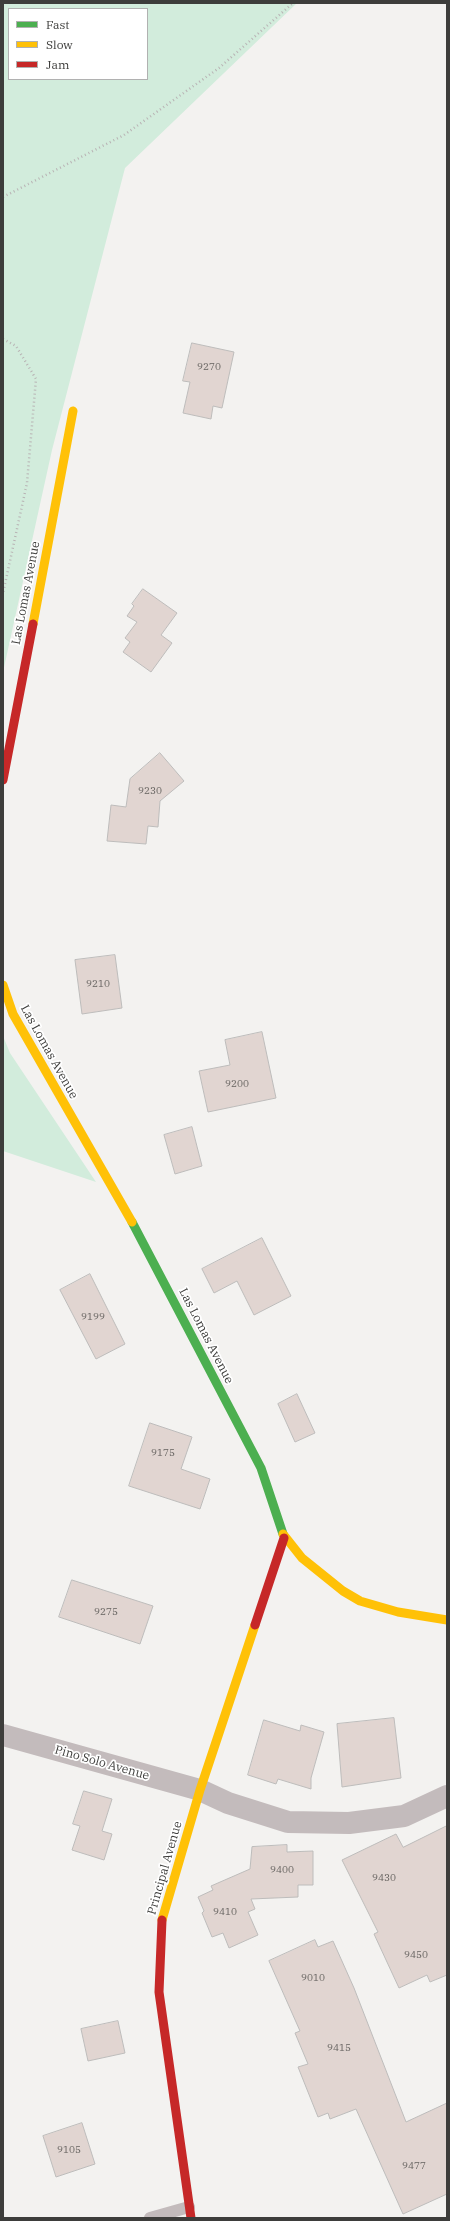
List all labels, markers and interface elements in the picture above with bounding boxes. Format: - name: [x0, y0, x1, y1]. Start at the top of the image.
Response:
- legend: [8, 8, 148, 80]
- text: Fast: [46, 17, 70, 32]
- text: Slow: [46, 37, 73, 52]
- text: Jam: [46, 57, 69, 72]
- house number: 9270: [197, 361, 221, 373]
- street label: Las Lomas Avenue: [9, 540, 43, 646]
- house number: 9230: [138, 785, 162, 797]
- house number: 9210: [86, 978, 110, 990]
- street label: Las Lomas Avenue: [17, 1003, 81, 1101]
- house number: 9200: [225, 1078, 249, 1090]
- street label: Las Lomas Avenue: [176, 1286, 236, 1386]
- house number: 9199: [81, 1311, 105, 1323]
- house number: 9175: [151, 1447, 175, 1459]
- house number: 9275: [94, 1606, 118, 1618]
- street label: Pino Solo Avenue: [53, 1743, 151, 1783]
- street label: Principal Avenue: [145, 1820, 185, 1916]
- house number: 9400: [270, 1864, 294, 1876]
- house number: 9430: [372, 1872, 396, 1884]
- house number: 9410: [213, 1906, 237, 1918]
- house number: 9450: [404, 1949, 428, 1961]
- house number: 9010: [301, 1972, 325, 1984]
- house number: 9415: [327, 2042, 351, 2054]
- house number: 9105: [57, 2144, 81, 2156]
- house number: 9477: [402, 2160, 426, 2172]

